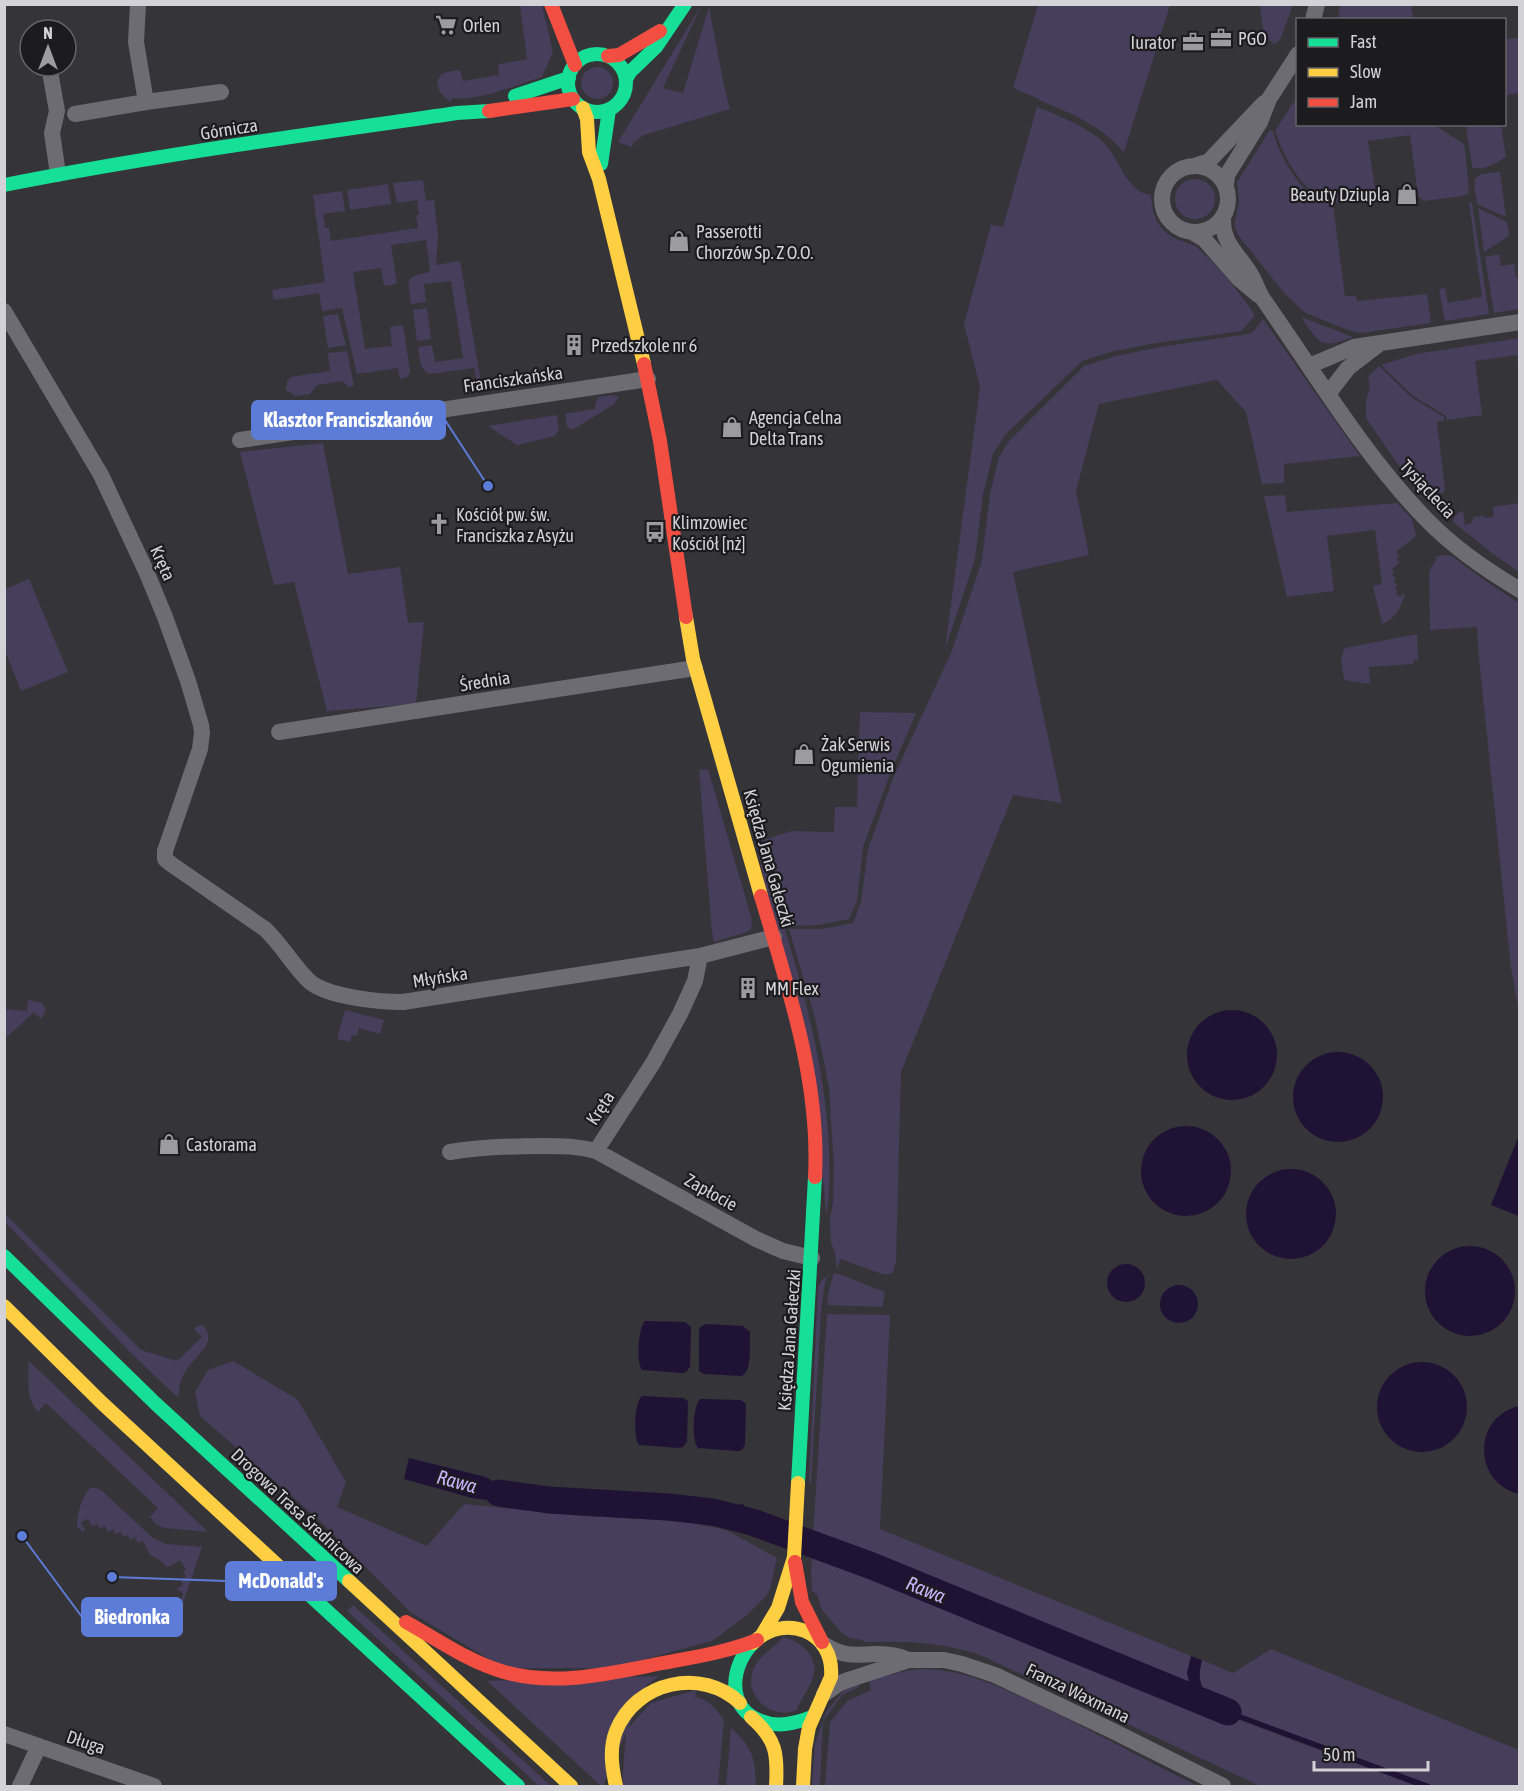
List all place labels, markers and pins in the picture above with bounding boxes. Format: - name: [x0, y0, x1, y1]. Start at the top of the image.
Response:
- supermarket icon: Orlen: [434, 13, 458, 37]
- place label: Orlen: [463, 15, 500, 36]
- office icon: PGO: [1209, 26, 1233, 50]
- place label: PGO: [1238, 28, 1267, 49]
- office icon: Iurator: [1181, 30, 1205, 54]
- place label: Iurator: [1131, 32, 1177, 53]
- shop icon: Beauty Dziupla: [1395, 182, 1419, 206]
- place label: Beauty Dziupla: [1290, 184, 1390, 205]
- place label: Passerotti Chorzów Sp. Z O.O.: [696, 221, 813, 263]
- shop icon: Passerotti Chorzów Sp. Z O.O.: [667, 229, 691, 253]
- building icon: Przedszkole nr 6: [562, 333, 586, 357]
- place label: Przedszkole nr 6: [591, 335, 697, 356]
- callout: Klasztor Franciszkanów: [252, 401, 445, 439]
- place label: Agencja Celna Delta Trans: [749, 407, 842, 449]
- shop icon: Agencja Celna Delta Trans: [720, 415, 744, 439]
- place label: Kościół pw. św. Franciszka z Asyżu: [456, 504, 574, 546]
- church icon: Kościół pw. św. Franciszka z Asyżu: [427, 512, 451, 536]
- place label: Klimzowiec Kościół [nż]: [672, 512, 747, 554]
- bus stop icon: Klimzowiec Kościół [nż]: [643, 520, 667, 544]
- place label: Żak Serwis Ogumienia: [821, 734, 894, 776]
- shop icon: Żak Serwis Ogumienia: [792, 742, 816, 766]
- building icon: MM Flex: [736, 976, 760, 1000]
- place label: MM Flex: [765, 978, 819, 999]
- shop icon: Castorama: [157, 1132, 181, 1156]
- place label: Castorama: [186, 1134, 257, 1155]
- callout: McDonald's: [226, 1562, 336, 1600]
- callout: Biedronka: [82, 1598, 182, 1636]

